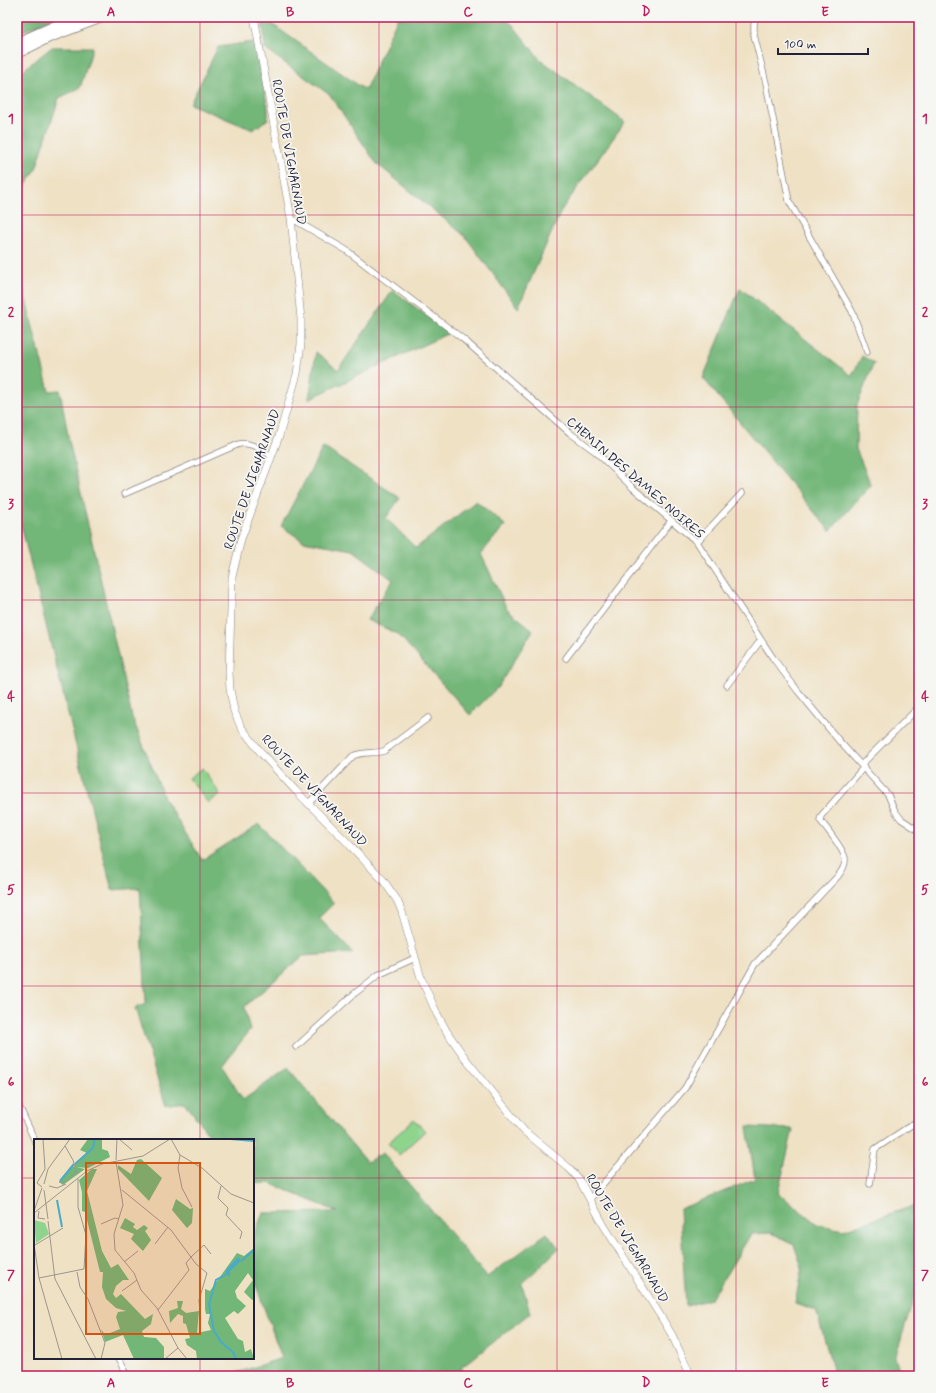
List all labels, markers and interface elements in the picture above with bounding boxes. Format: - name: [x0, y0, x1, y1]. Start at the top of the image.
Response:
- text: A: [107, 4, 115, 21]
- text: B: [286, 4, 295, 21]
- text: C: [463, 4, 473, 21]
- text: D: [642, 4, 651, 21]
- text: E: [821, 4, 829, 21]
- scale bar: [778, 30, 868, 56]
- text: 100 m: [784, 37, 816, 53]
- street label: ROUTE DE VIGNARNAUD: [267, 78, 310, 226]
- text: 1: [8, 111, 14, 128]
- text: 1: [922, 111, 928, 128]
- text: 2: [8, 304, 15, 321]
- text: 2: [922, 304, 929, 321]
- street label: ROUTE DE VIGNARNAUD: [220, 407, 284, 552]
- street label: CHEMIN DES DAMES NOIRES: [562, 413, 708, 543]
- text: 3: [8, 496, 14, 513]
- text: 3: [922, 496, 928, 513]
- text: 4: [7, 689, 15, 706]
- text: 4: [921, 689, 929, 706]
- street label: ROUTE DE VIGNARNAUD: [257, 731, 370, 851]
- text: 5: [7, 882, 15, 899]
- text: 5: [921, 882, 929, 899]
- text: 6: [8, 1074, 15, 1091]
- text: 6: [922, 1074, 929, 1091]
- inset map: [34, 1139, 254, 1359]
- street label: ROUTE DE VIGNARNAUD: [581, 1171, 672, 1306]
- text: 7: [7, 1267, 15, 1284]
- text: 7: [921, 1267, 929, 1284]
- text: A: [107, 1375, 115, 1392]
- text: B: [286, 1375, 295, 1392]
- text: C: [463, 1375, 473, 1392]
- text: D: [642, 1375, 651, 1392]
- text: E: [821, 1375, 829, 1392]

